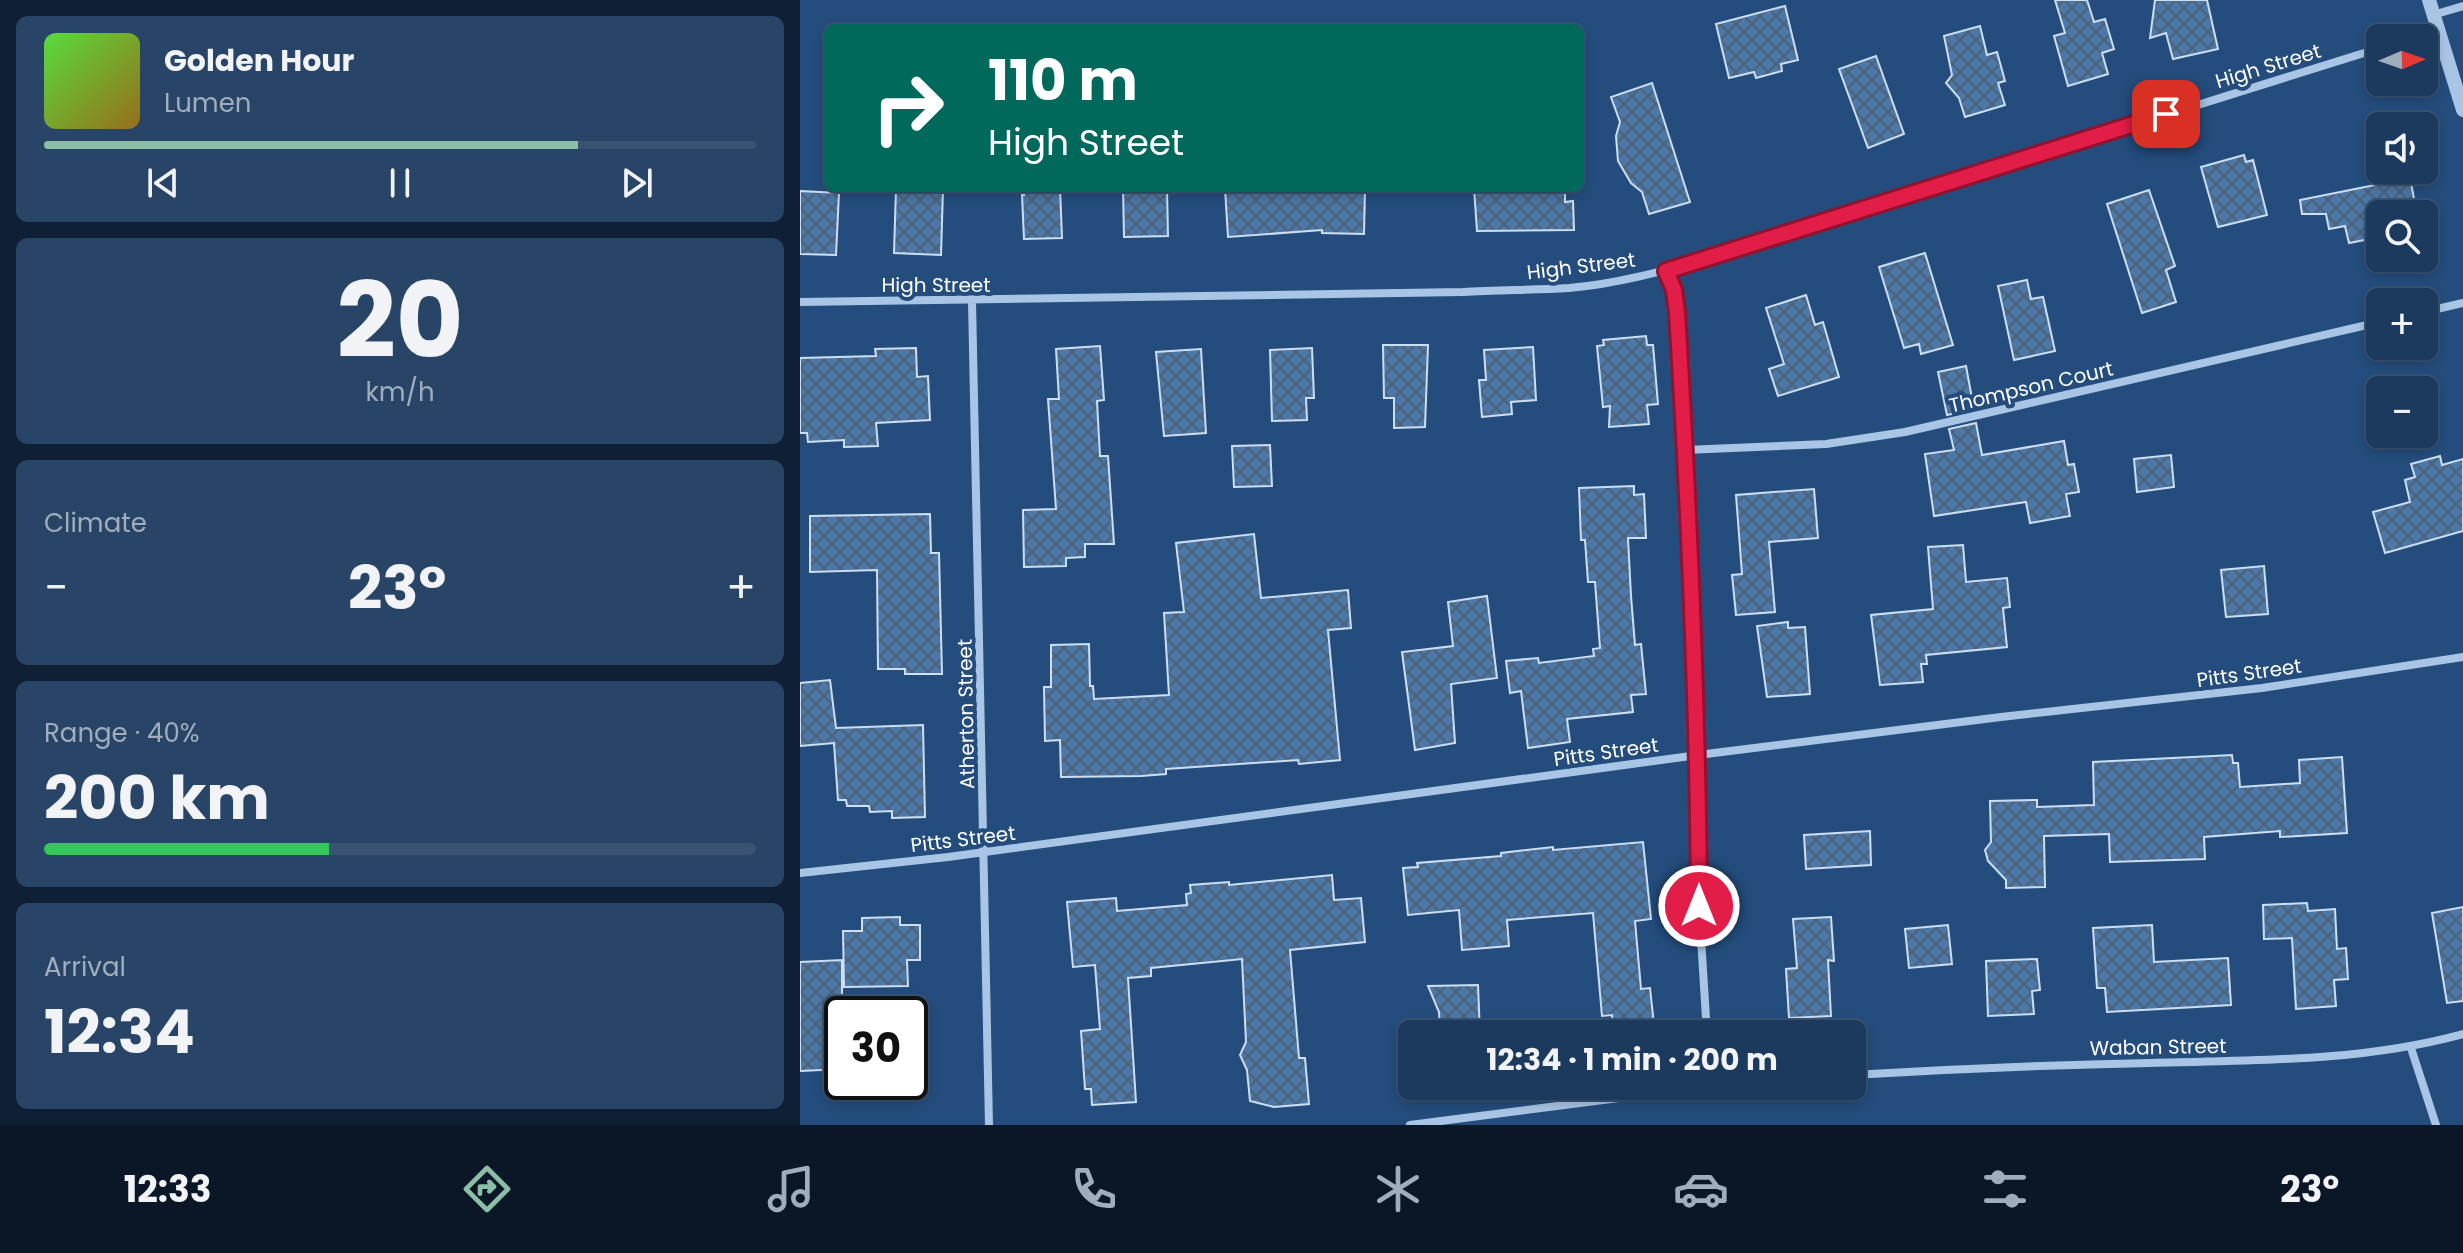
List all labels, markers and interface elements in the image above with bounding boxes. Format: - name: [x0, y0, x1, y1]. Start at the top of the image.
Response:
- north arrow: [2366, 24, 2438, 96]
- map controls: [2366, 24, 2438, 448]
- street label: High Street: [2212, 37, 2324, 95]
- text: Golden Hour: [164, 39, 354, 82]
- text: 110 m: [988, 41, 1138, 120]
- icon: right: [856, 56, 960, 160]
- pin: [2132, 80, 2200, 148]
- text: Lumen: [164, 85, 251, 121]
- icon: arrive: [2144, 92, 2188, 136]
- button: sound: [2366, 112, 2438, 184]
- text: High Street: [988, 117, 1184, 168]
- icon: previous: [141, 161, 185, 205]
- icon: pause: [378, 161, 422, 205]
- icon: next: [615, 161, 659, 205]
- button: search: [2366, 200, 2438, 272]
- street label: High Street: [1525, 245, 1637, 287]
- text: 20: [336, 248, 464, 393]
- street label: High Street: [882, 271, 990, 299]
- button: +: [2366, 288, 2438, 360]
- street label: Thompson Court: [1946, 354, 2116, 420]
- text: km/h: [365, 374, 435, 410]
- button: −: [2366, 376, 2438, 448]
- text: Climate: [44, 505, 147, 541]
- text: 23°: [348, 546, 446, 630]
- text: −: [44, 557, 68, 618]
- text: +: [726, 557, 756, 618]
- street label: Atherton Street: [951, 639, 981, 789]
- street label: Pitts Street: [2195, 652, 2303, 694]
- text: Range · 40%: [44, 715, 200, 751]
- street label: Pitts Street: [1552, 731, 1660, 773]
- text: 200 km: [44, 756, 270, 840]
- street label: Pitts Street: [909, 819, 1017, 859]
- position arrow: [1657, 864, 1741, 948]
- text: Arrival: [44, 949, 126, 985]
- text: 12:34: [44, 990, 195, 1074]
- speed limit sign: 30: [824, 996, 928, 1100]
- street label: Waban Street: [2089, 1032, 2227, 1062]
- text: 12:34 · 1 min · 200 m: [1486, 1038, 1778, 1081]
- icon: directions: [459, 1161, 515, 1217]
- icon: music: [763, 1161, 819, 1217]
- icon: phone: [1066, 1161, 1122, 1217]
- icon: climate: [1370, 1161, 1426, 1217]
- icon: car: [1673, 1161, 1729, 1217]
- icon: filters: [1977, 1161, 2033, 1217]
- text: 12:33: [124, 1164, 212, 1215]
- text: 23°: [2280, 1164, 2339, 1215]

